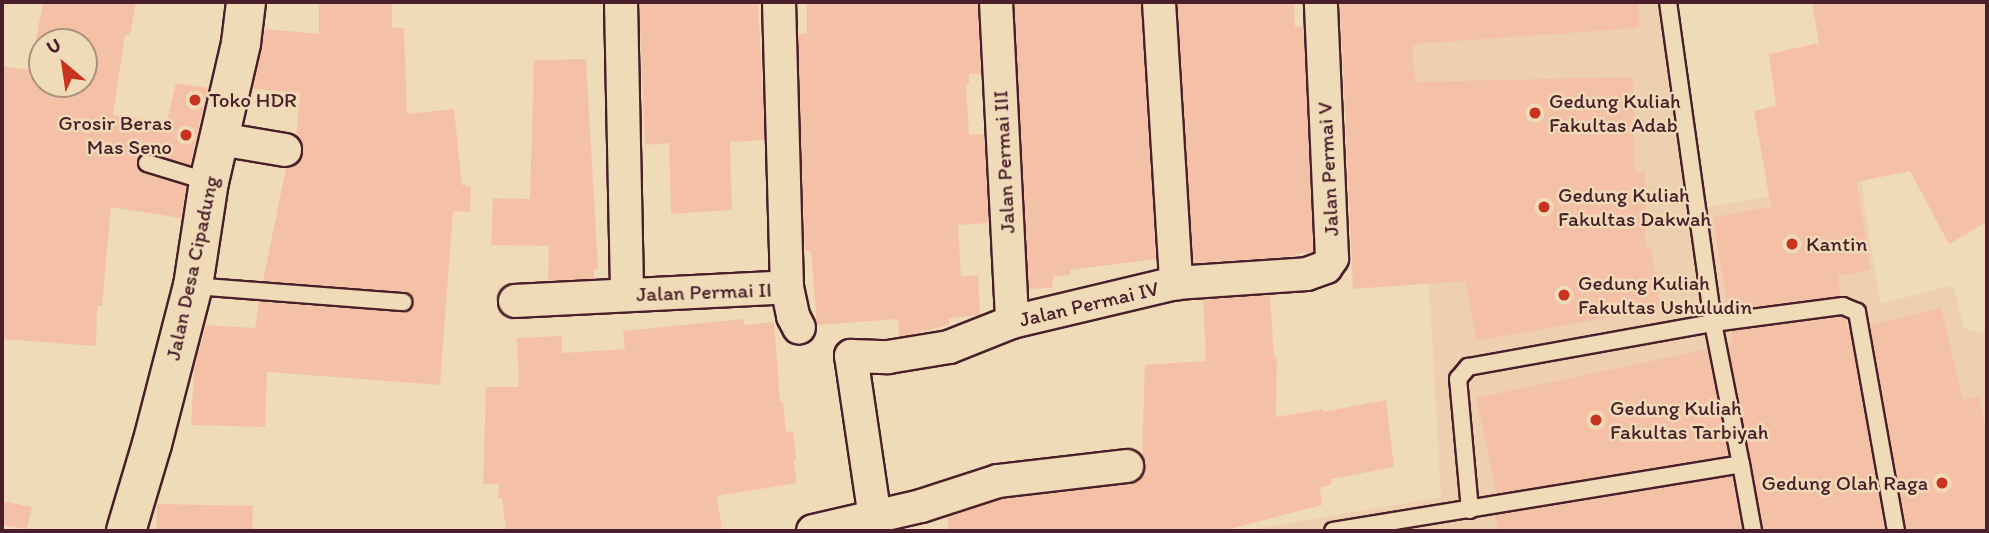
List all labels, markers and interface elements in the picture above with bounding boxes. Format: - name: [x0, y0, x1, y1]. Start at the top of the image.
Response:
- north arrow: [28, 28, 98, 98]
- text: U: [42, 33, 65, 59]
- place label: Toko HDR: [209, 87, 296, 113]
- place label: Gedung Kuliah Fakultas Adab: [1549, 88, 1681, 138]
- street label: Jalan Permai III: [988, 91, 1020, 233]
- marker: Toko HDR: [187, 92, 203, 108]
- street label: Jalan Permai V: [1312, 102, 1344, 236]
- marker: Gedung Kuliah Fakultas Adab: [1527, 105, 1543, 121]
- place label: Grosir Beras Mas Seno: [59, 110, 172, 160]
- marker: Grosir Beras Mas Seno: [178, 127, 194, 143]
- street label: Jalan Desa Cipadung: [160, 174, 224, 362]
- place label: Gedung Kuliah Fakultas Dakwah: [1558, 182, 1712, 232]
- marker: Gedung Kuliah Fakultas Dakwah: [1536, 199, 1552, 215]
- place label: Kantin: [1806, 231, 1867, 257]
- marker: Kantin: [1784, 236, 1800, 252]
- place label: Gedung Kuliah Fakultas Ushuludin: [1578, 270, 1751, 320]
- street label: Jalan Permai IV: [1018, 276, 1160, 332]
- street label: Jalan Permai II: [637, 277, 771, 307]
- marker: Gedung Kuliah Fakultas Ushuludin: [1556, 287, 1572, 303]
- place label: Gedung Kuliah Fakultas Tarbiyah: [1610, 395, 1770, 445]
- marker: Gedung Kuliah Fakultas Tarbiyah: [1588, 412, 1604, 428]
- place label: Gedung Olah Raga: [1761, 470, 1928, 496]
- marker: Gedung Olah Raga: [1934, 475, 1950, 491]

